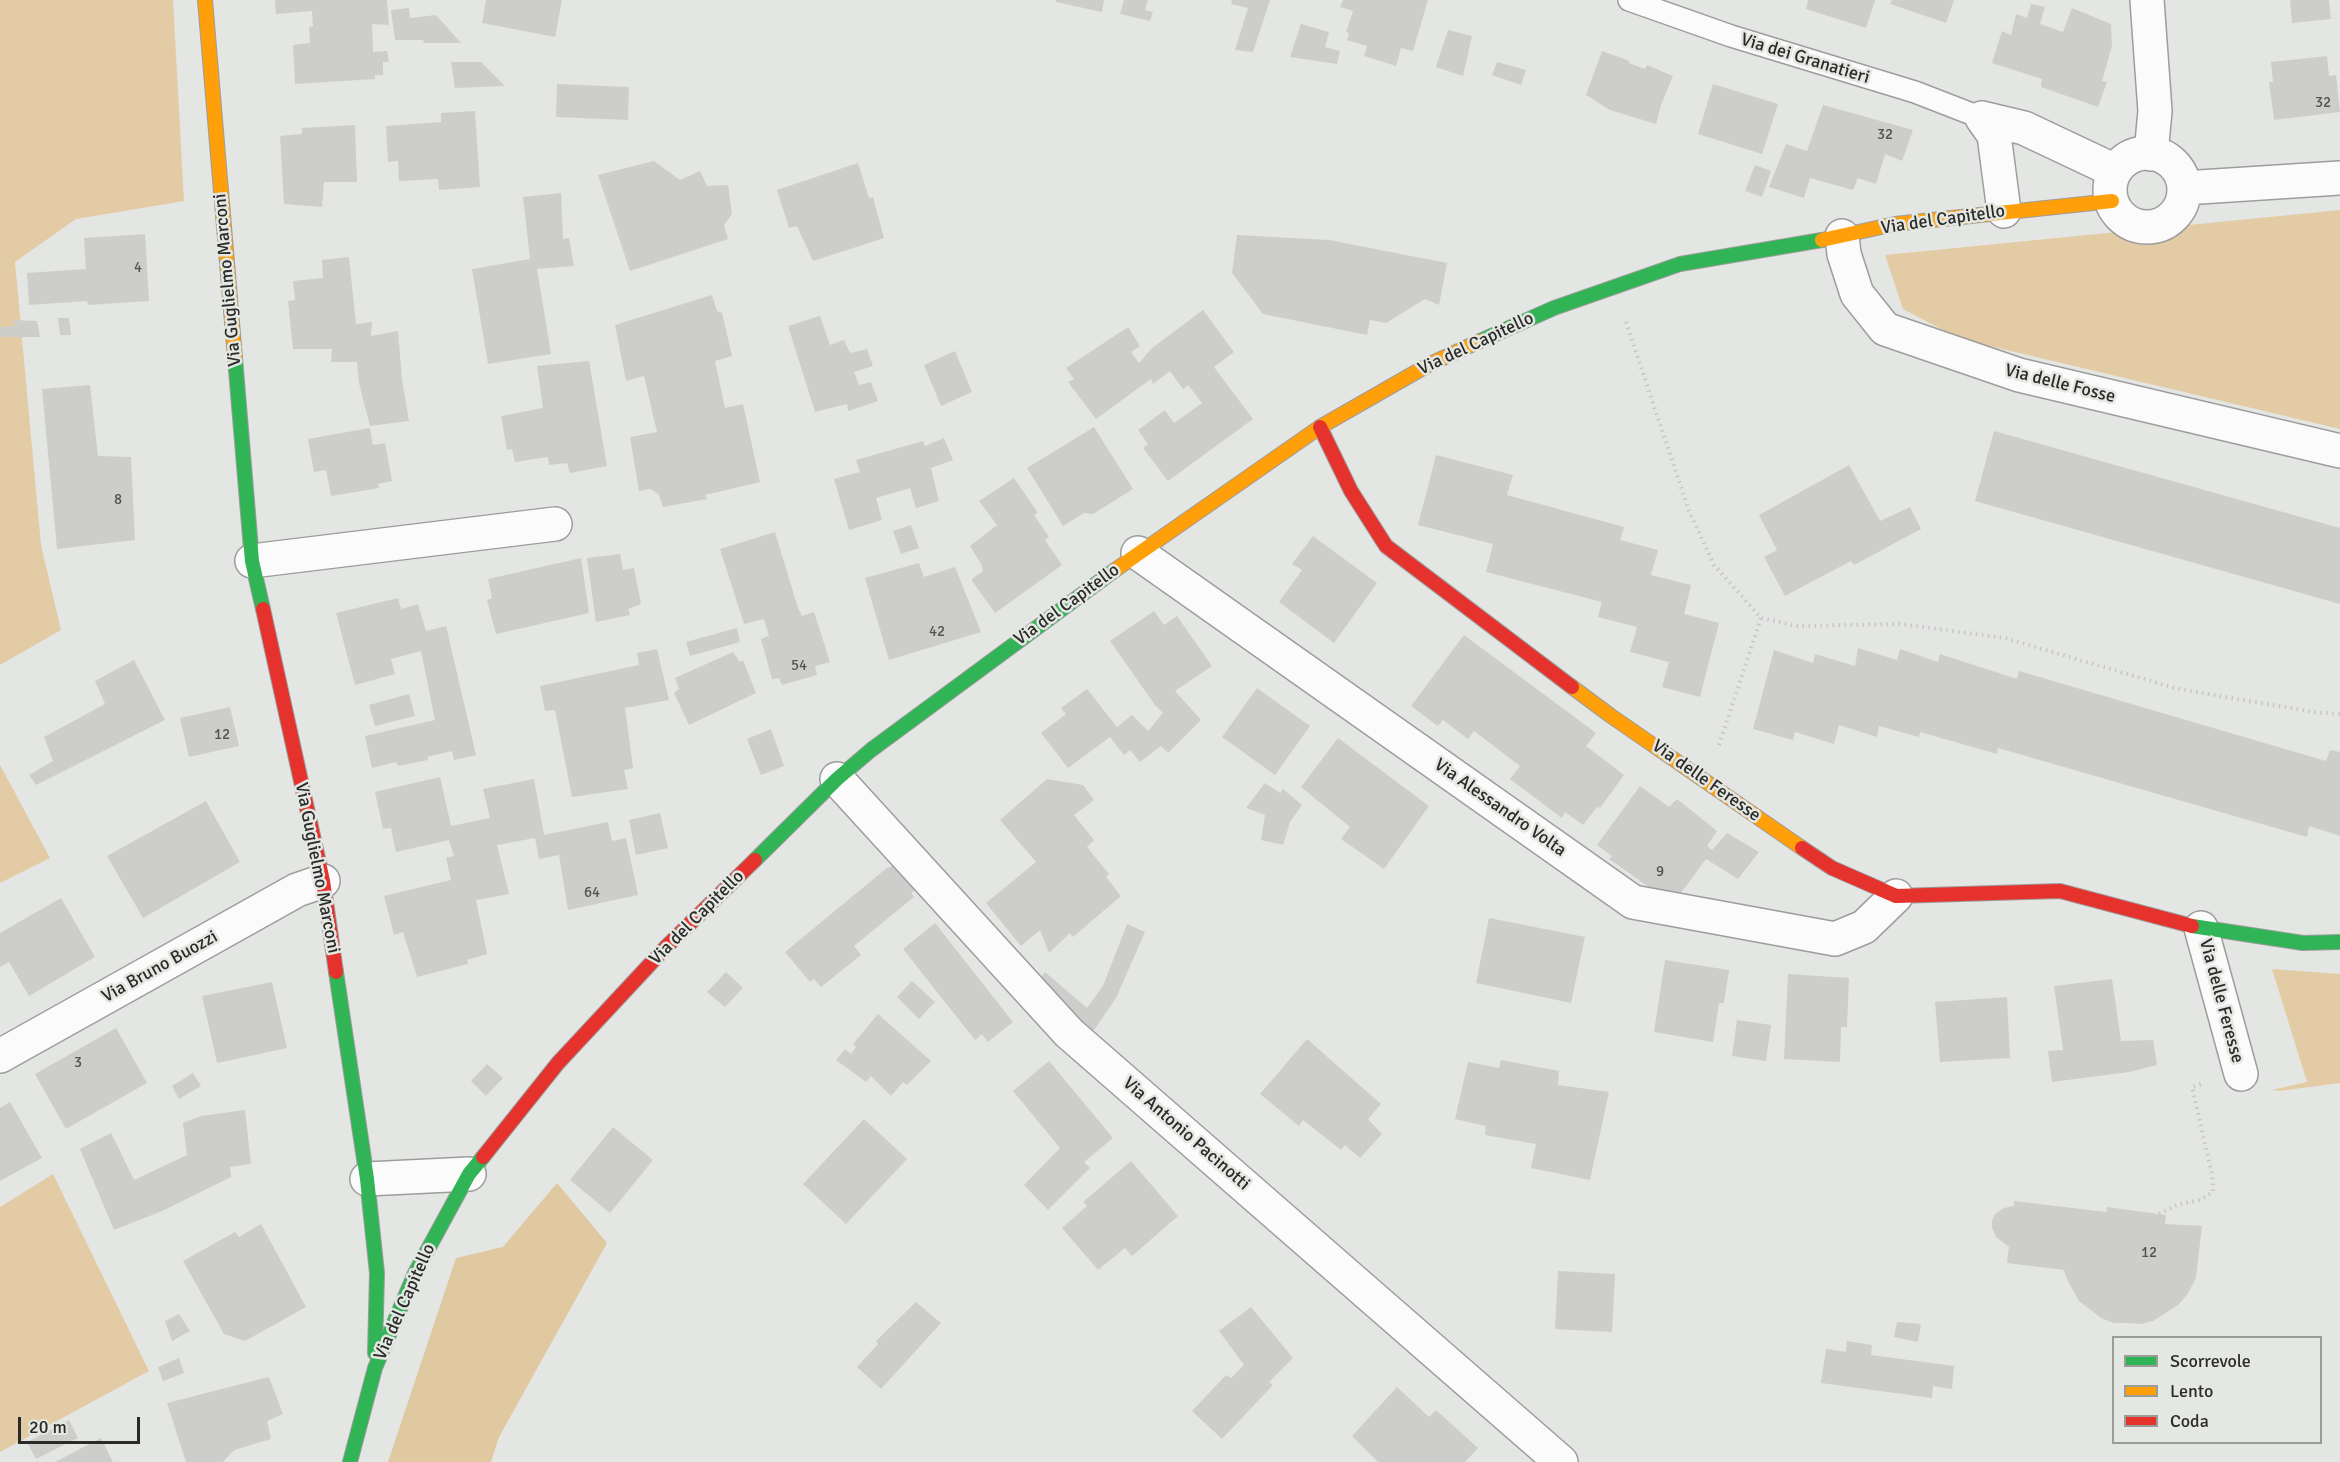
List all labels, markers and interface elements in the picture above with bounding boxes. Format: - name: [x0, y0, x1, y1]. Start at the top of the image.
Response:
- street label: Via dei Granatieri: [1738, 29, 1872, 89]
- house number: 32: [2315, 94, 2331, 112]
- house number: 32: [1877, 126, 1893, 144]
- street label: Via Guglielmo Marconi: [210, 193, 246, 367]
- street label: Via del Capitello: [1880, 201, 2006, 239]
- house number: 4: [134, 259, 142, 277]
- street label: Via del Capitello: [1415, 308, 1537, 380]
- street label: Via delle Fosse: [2003, 360, 2117, 408]
- house number: 8: [114, 491, 122, 509]
- street label: Via del Capitello: [1010, 560, 1124, 650]
- house number: 42: [929, 623, 945, 641]
- house number: 54: [791, 657, 807, 675]
- house number: 12: [214, 726, 230, 744]
- street label: Via delle Feresse: [1647, 735, 1765, 827]
- street label: Via Alessandro Volta: [1430, 754, 1570, 862]
- street label: Via Guglielmo Marconi: [290, 781, 344, 955]
- house number: 9: [1656, 863, 1664, 881]
- street label: Via del Capitello: [645, 866, 749, 970]
- house number: 64: [584, 884, 600, 902]
- street label: Via Bruno Buozzi: [98, 926, 222, 1008]
- street label: Via delle Feresse: [2194, 936, 2248, 1066]
- house number: 3: [74, 1054, 82, 1072]
- street label: Via Antonio Pacinotti: [1118, 1073, 1254, 1195]
- street label: Via del Capitello: [370, 1241, 440, 1363]
- house number: 12: [2141, 1244, 2157, 1262]
- legend: [2112, 1336, 2322, 1444]
- text: Scorrevole: [2170, 1350, 2251, 1372]
- text: Lento: [2170, 1380, 2213, 1402]
- scale bar: [21, 1405, 142, 1443]
- text: Coda: [2170, 1410, 2209, 1432]
- text: 20 m: [29, 1416, 67, 1438]

